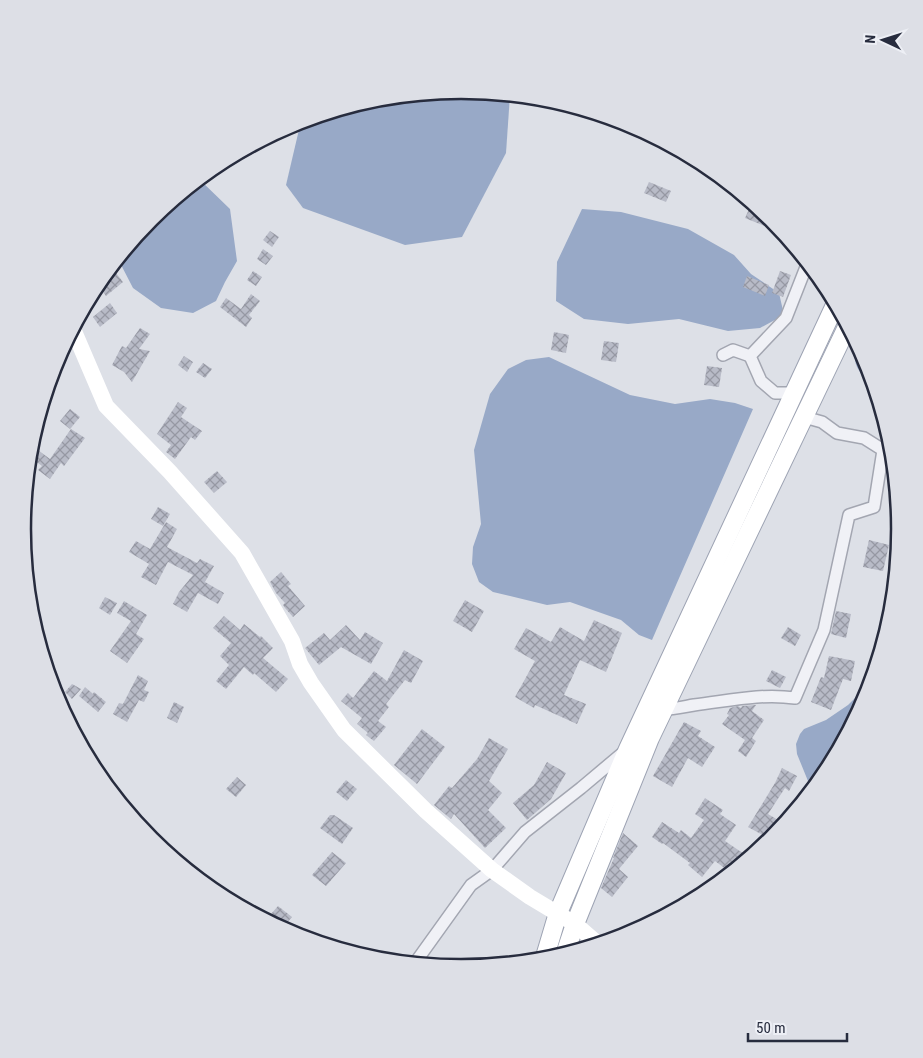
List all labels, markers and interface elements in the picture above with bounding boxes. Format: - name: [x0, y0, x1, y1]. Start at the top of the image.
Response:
- north arrow: [858, 15, 908, 65]
- text: N: [862, 34, 878, 44]
- scale bar: [748, 1010, 847, 1042]
- text: 50 m: [756, 1019, 786, 1037]

